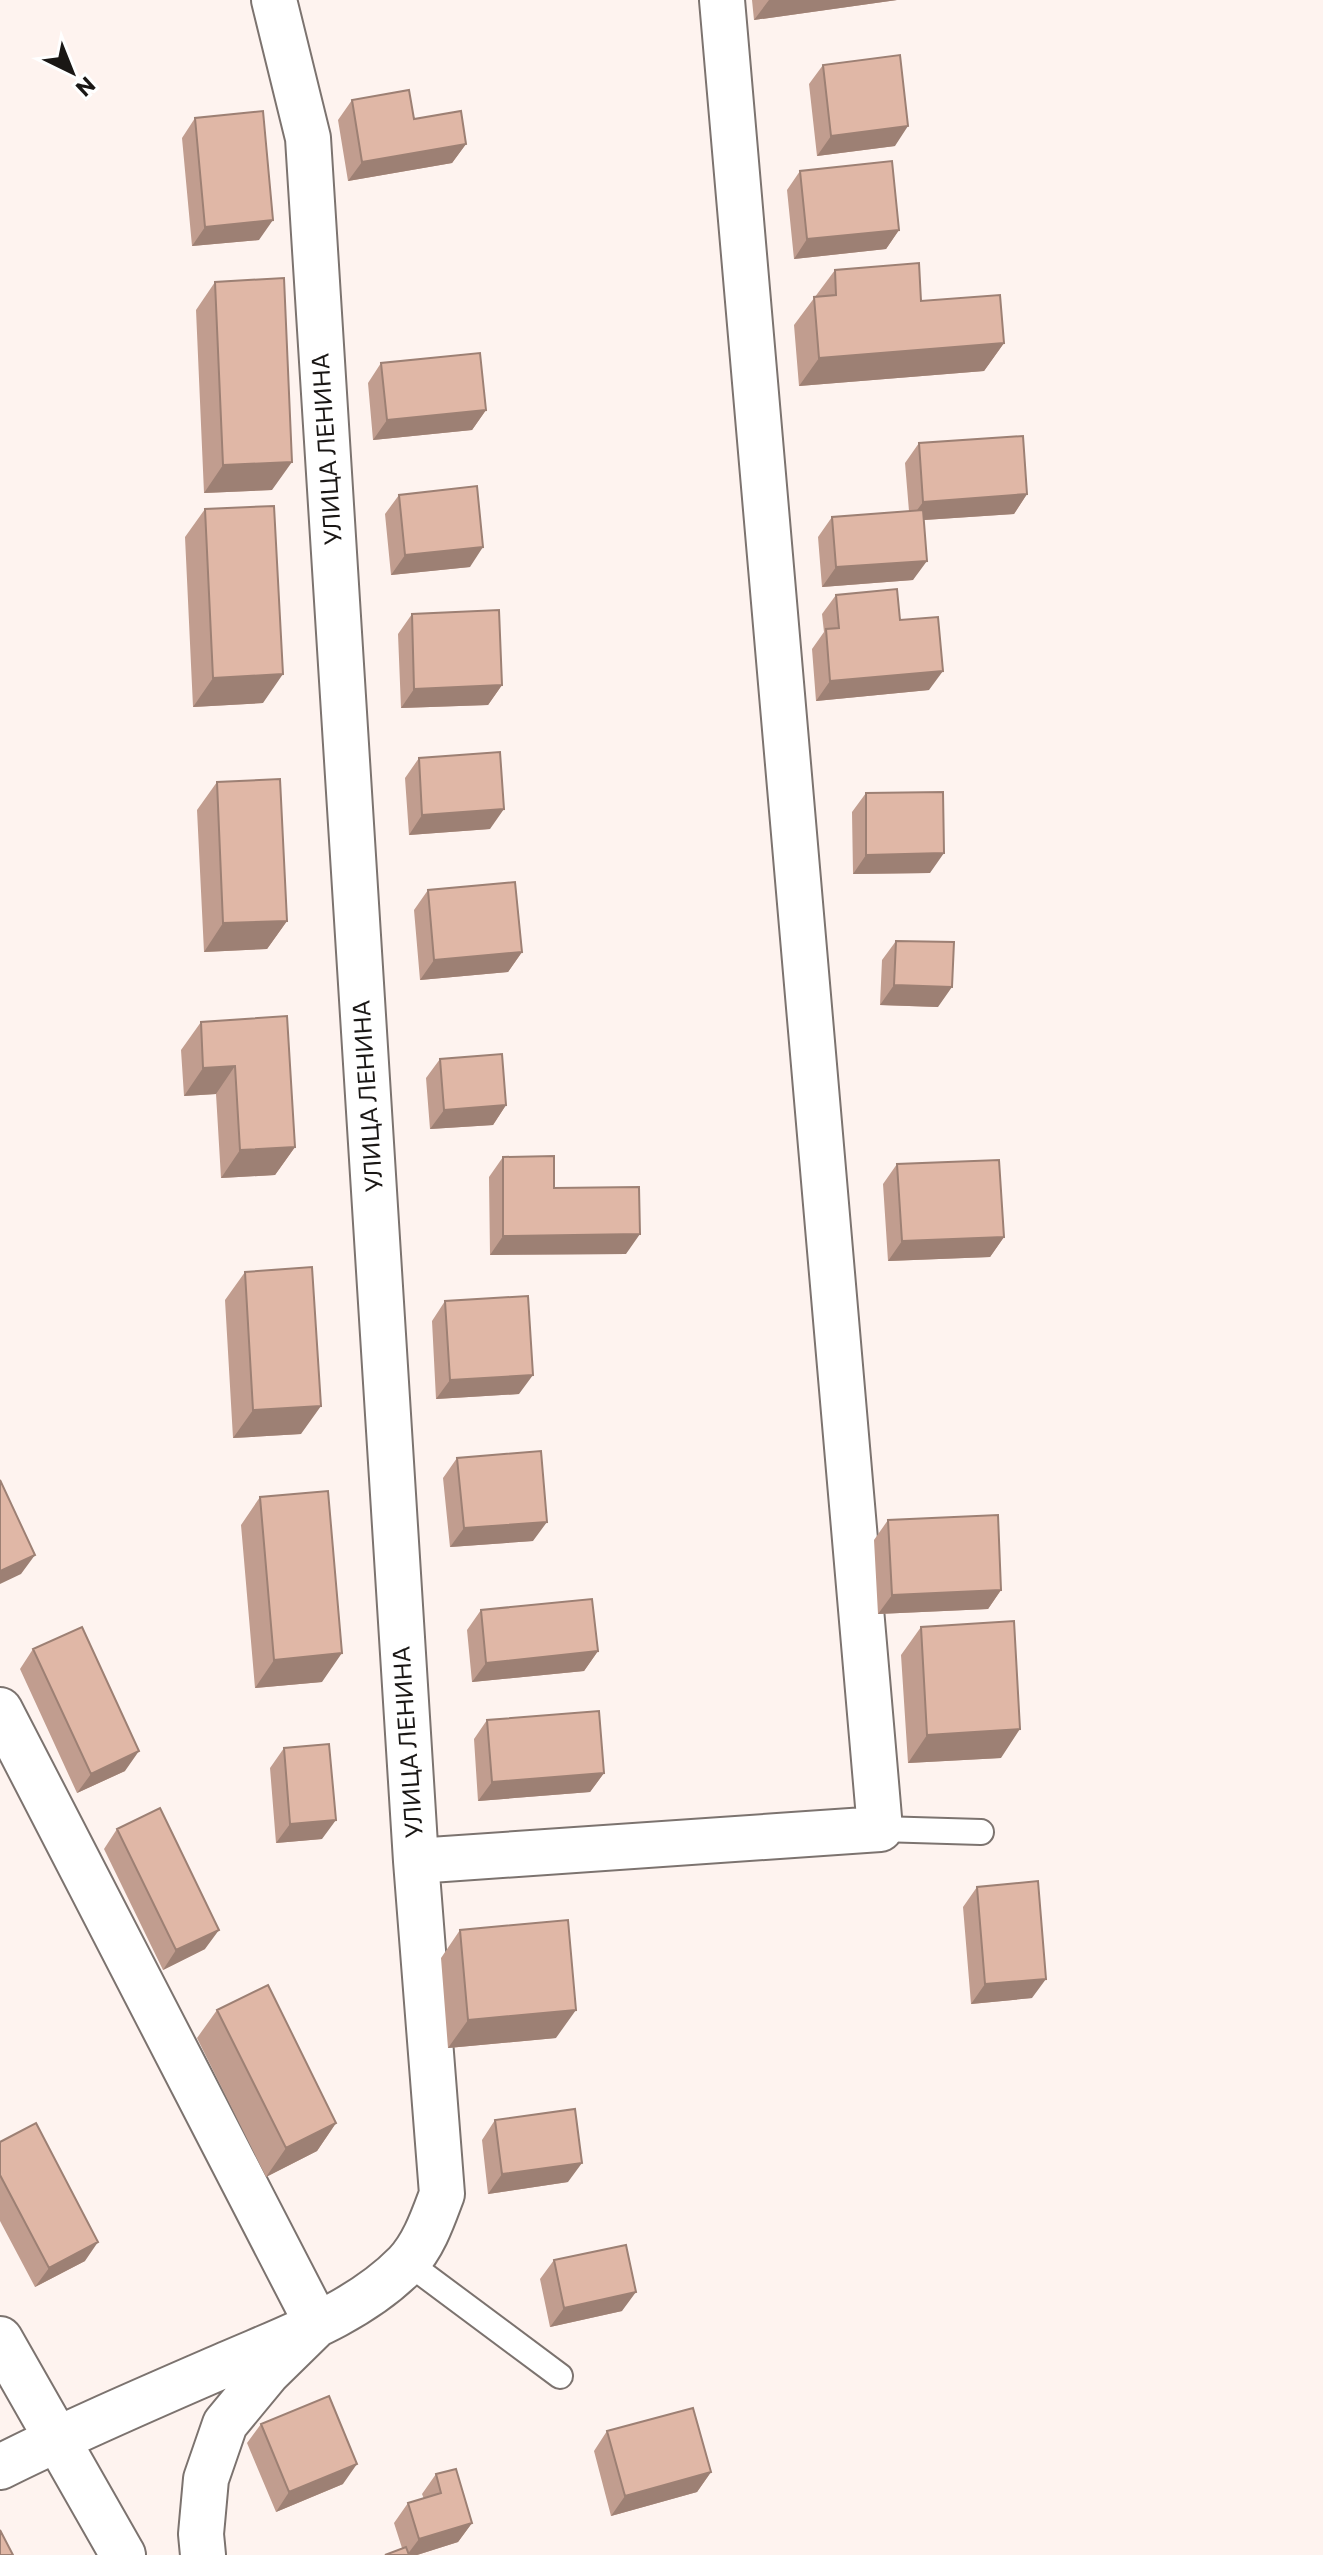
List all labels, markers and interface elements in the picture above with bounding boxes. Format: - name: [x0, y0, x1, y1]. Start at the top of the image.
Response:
- north arrow: [32, 32, 112, 112]
- text: N: [71, 71, 101, 102]
- street label: УЛИЦА ЛЕНИНА: [304, 352, 347, 546]
- street label: УЛИЦА ЛЕНИНА: [345, 999, 388, 1193]
- street label: УЛИЦА ЛЕНИНА: [385, 1645, 428, 1839]

